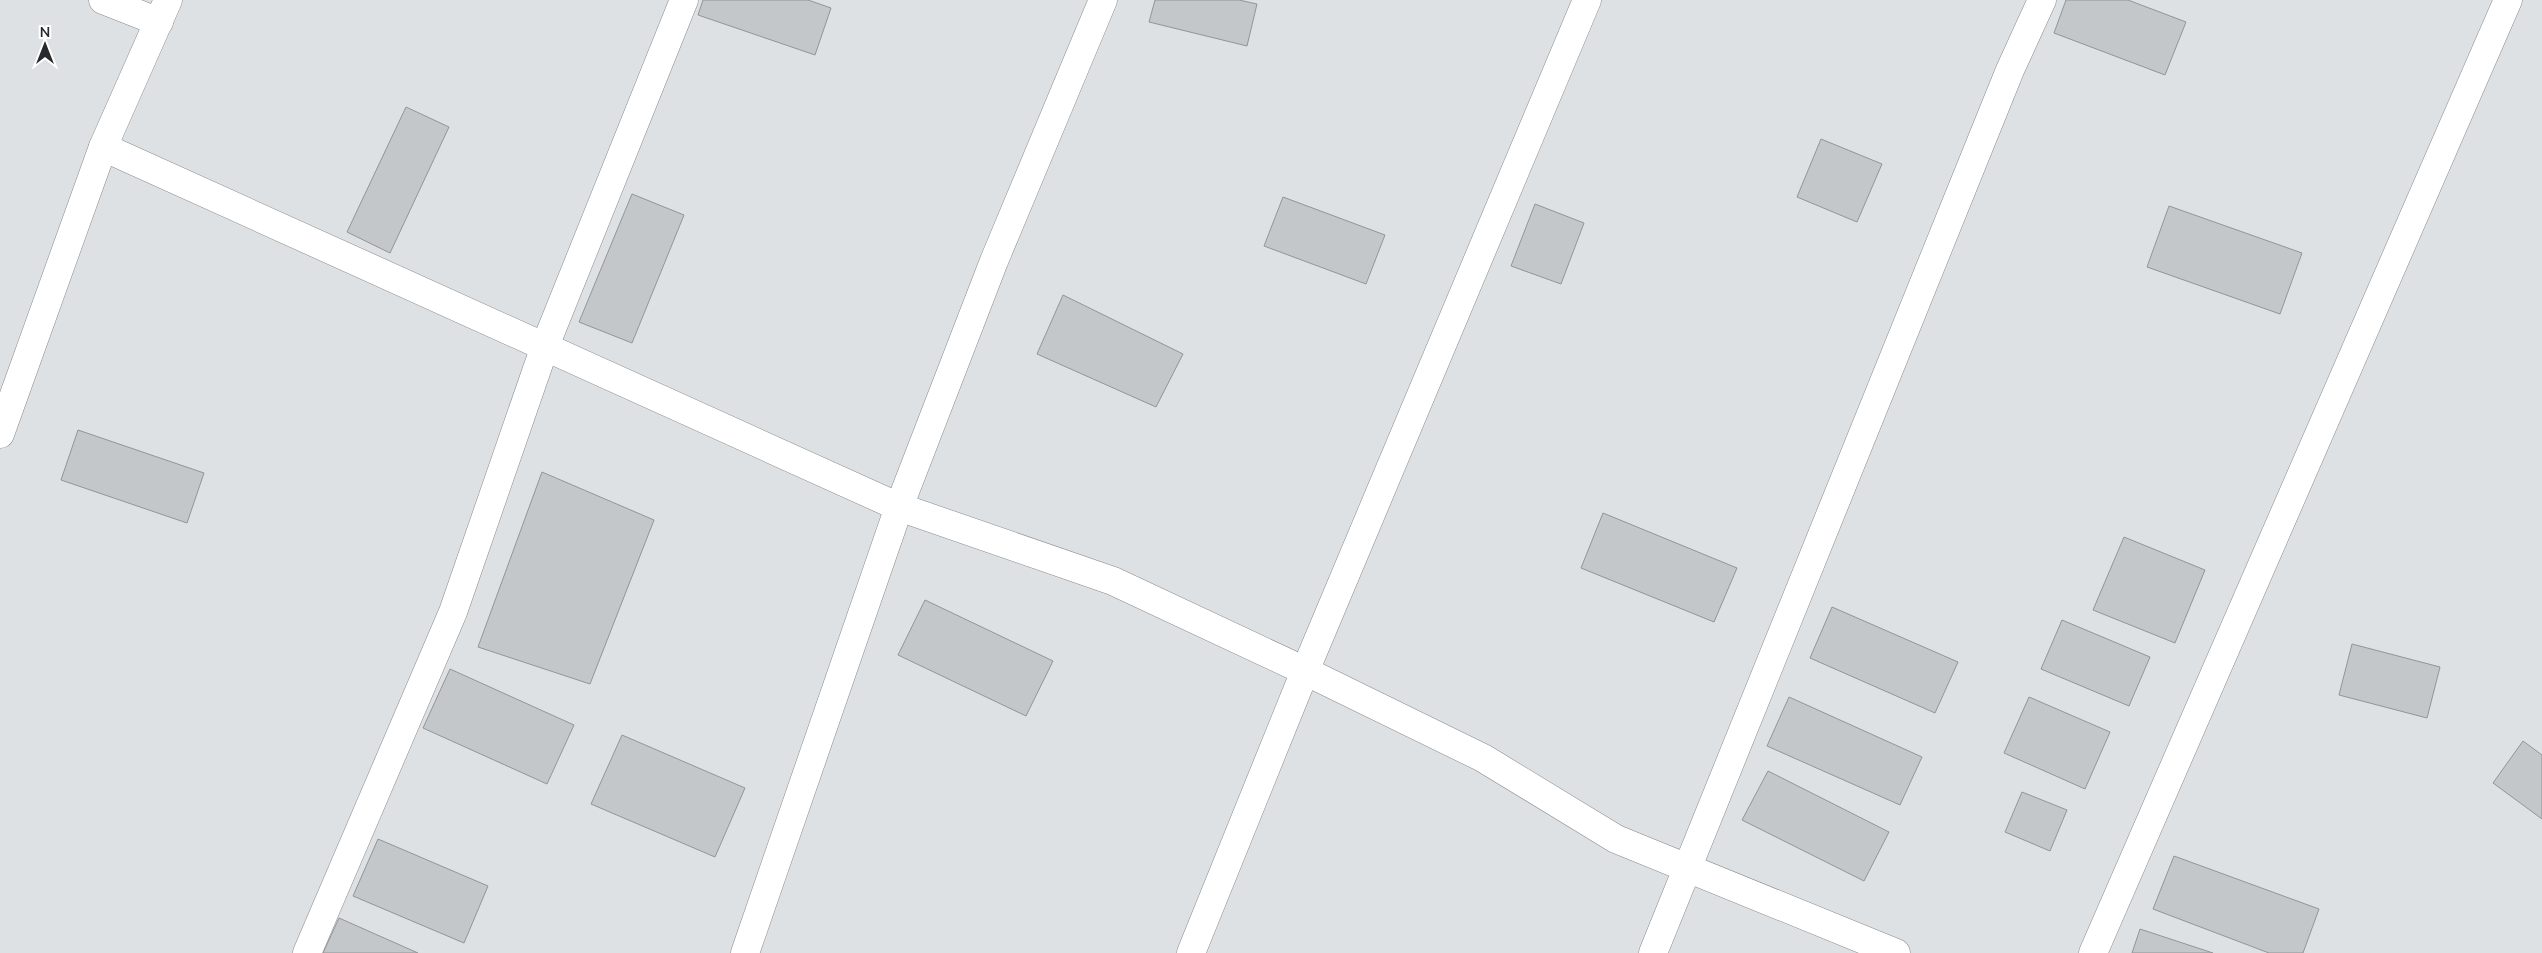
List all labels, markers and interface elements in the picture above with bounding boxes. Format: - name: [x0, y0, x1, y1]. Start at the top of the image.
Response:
- north arrow: [20, 20, 70, 70]
- text: N: [40, 23, 50, 42]

